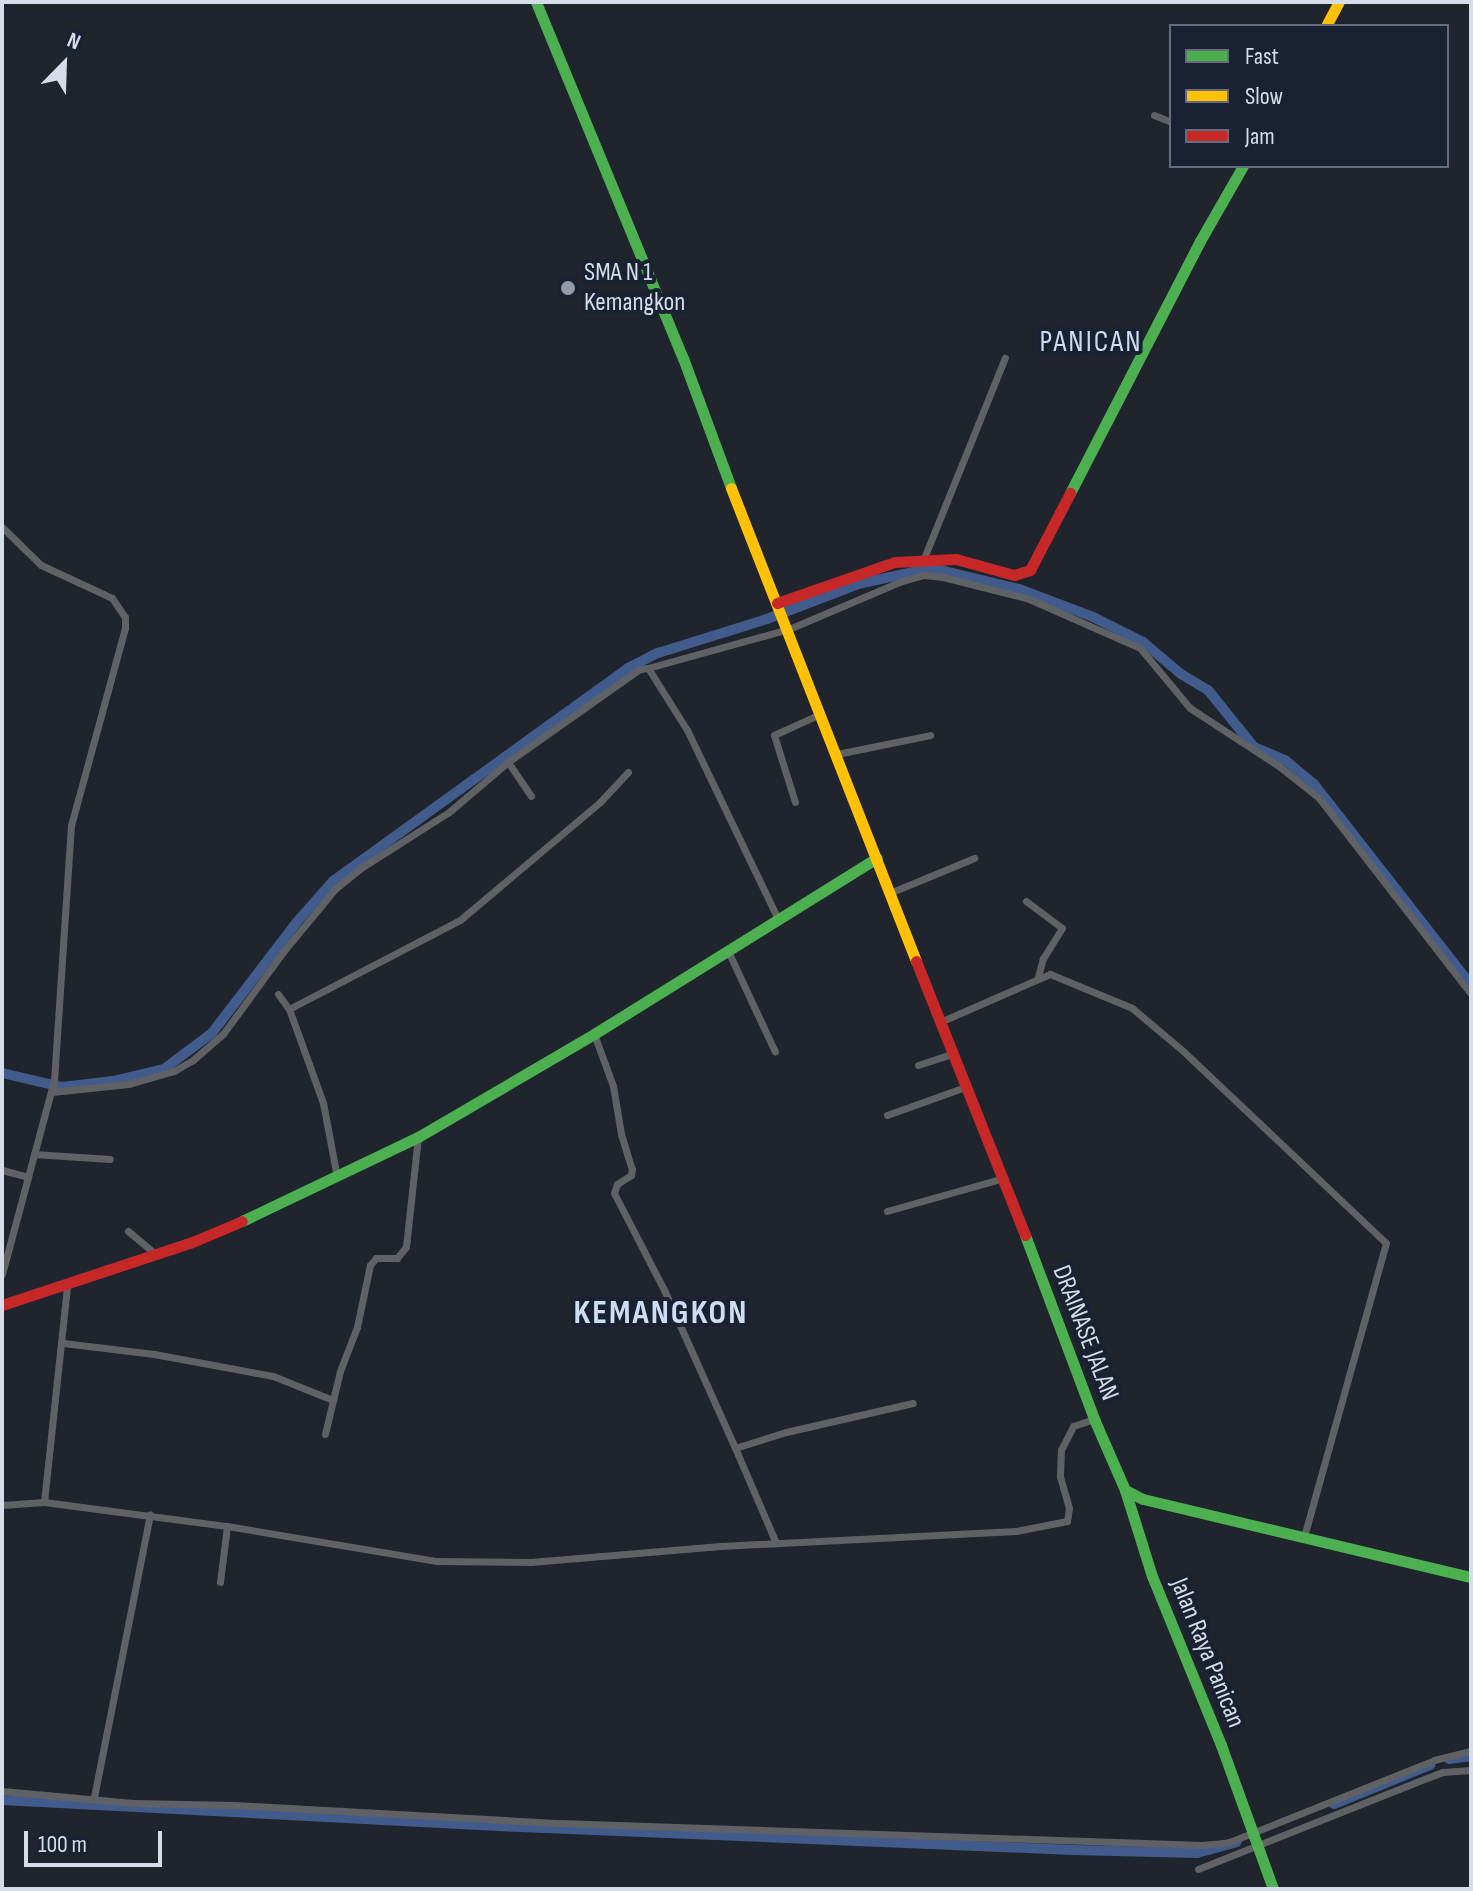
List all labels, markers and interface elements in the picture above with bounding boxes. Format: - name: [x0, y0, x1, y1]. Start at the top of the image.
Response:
- north arrow: [24, 24, 104, 104]
- legend: [1169, 24, 1449, 168]
- text: N: [63, 27, 84, 56]
- text: Fast: [1245, 42, 1279, 71]
- text: Slow: [1245, 82, 1283, 111]
- text: Jam: [1245, 122, 1275, 151]
- place label: SMA N 1 Kemangkon: [584, 257, 685, 318]
- marker: SMA N 1 Kemangkon: [559, 279, 577, 297]
- district label: PANICAN: [1040, 324, 1142, 360]
- street label: DRAINASE JALAN: [1045, 1261, 1125, 1405]
- district label: KEMANGKON: [574, 1293, 748, 1333]
- street label: Jalan Raya Panican: [1163, 1574, 1251, 1732]
- scale bar: [28, 1815, 166, 1865]
- text: 100 m: [38, 1830, 87, 1859]

